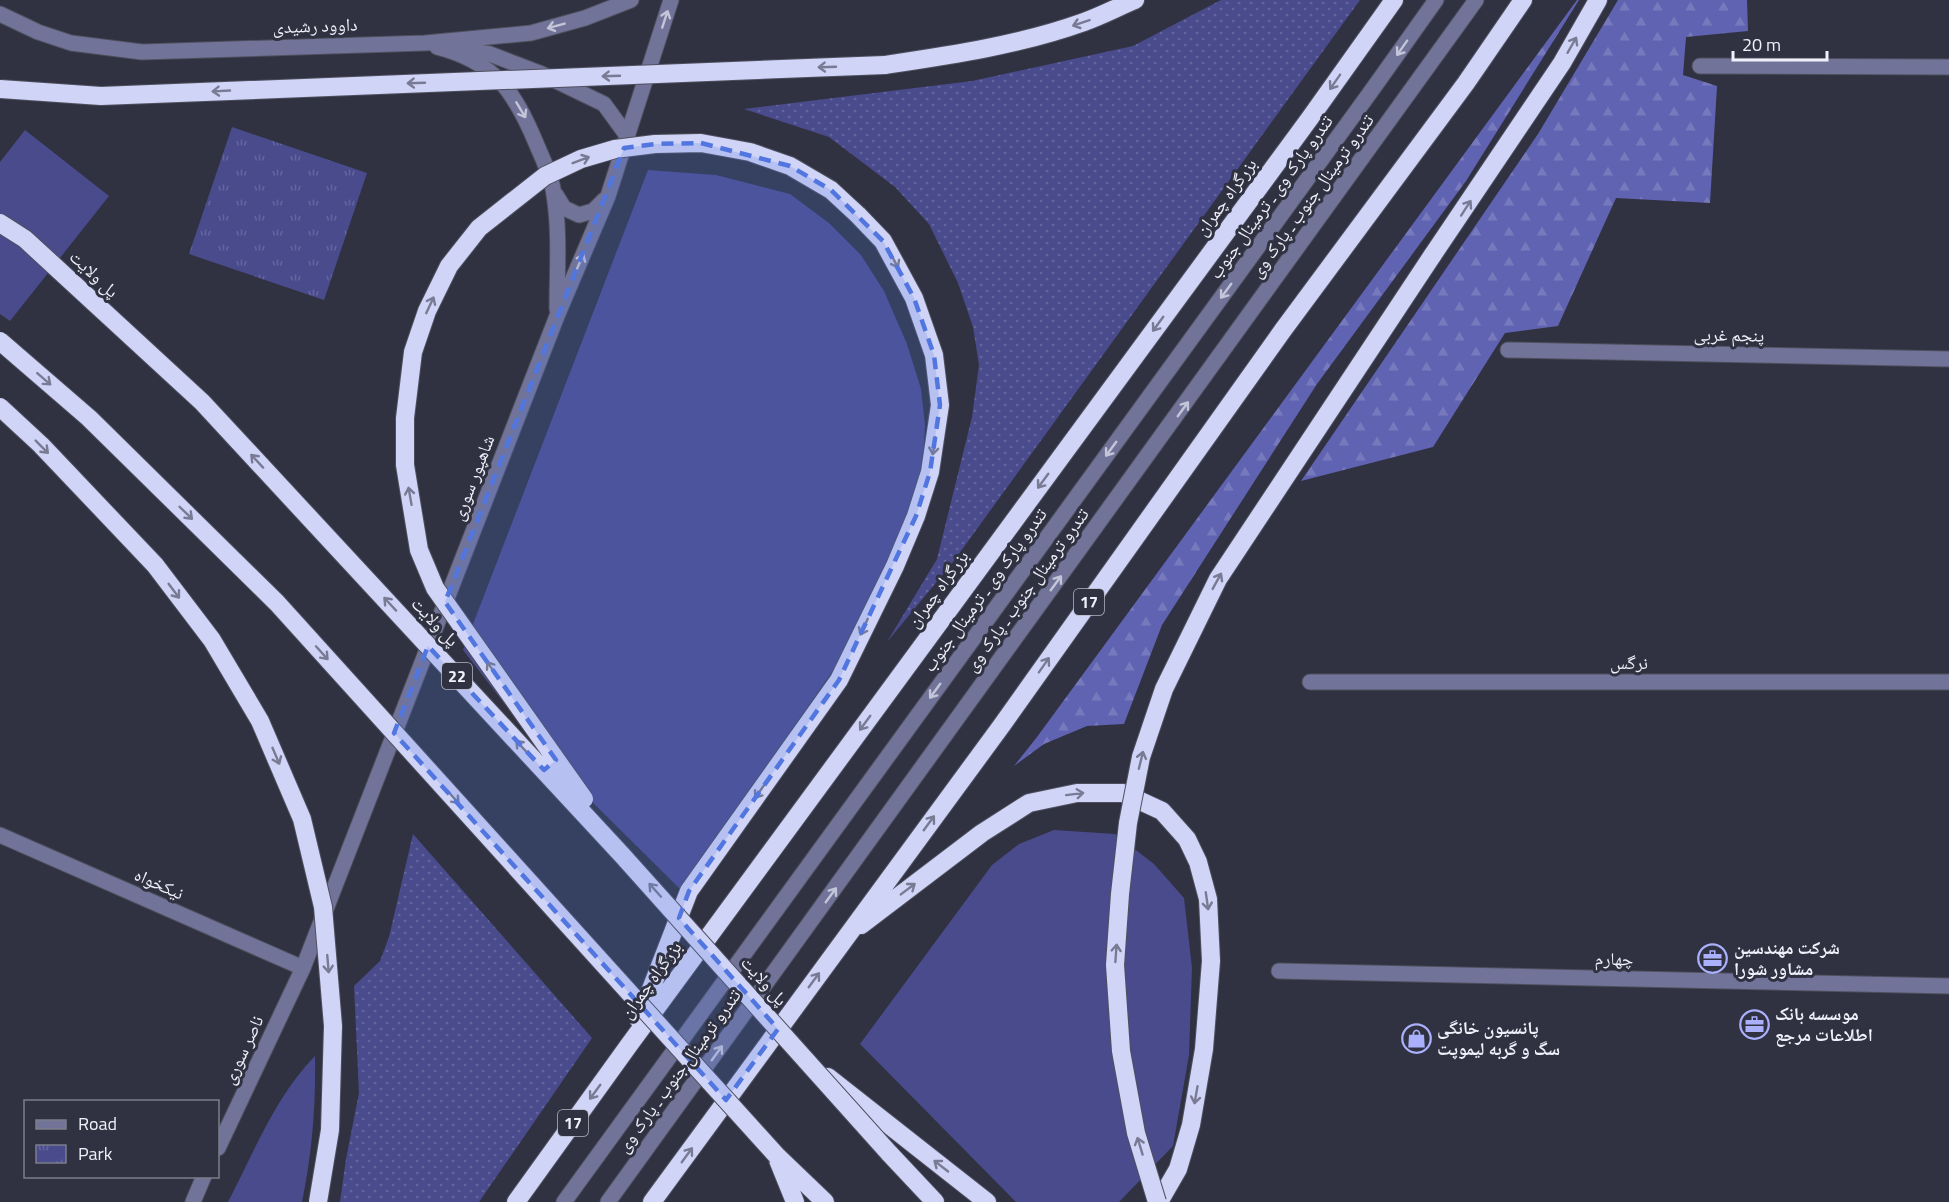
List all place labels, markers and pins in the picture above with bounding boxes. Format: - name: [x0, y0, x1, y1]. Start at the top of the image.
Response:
- place label: شرکت مهندسین مشاور شورا: [1734, 934, 1840, 982]
- office icon: شرکت مهندسین مشاور شورا: [1697, 942, 1729, 974]
- place label: موسسه بانک اطلاعات مرجع: [1775, 1000, 1873, 1048]
- office icon: موسسه بانک اطلاعات مرجع: [1738, 1008, 1770, 1040]
- place label: پانسیون خانگی سگ و گربه لیموپت: [1437, 1014, 1560, 1062]
- shop icon: پانسیون خانگی سگ و گربه لیموپت: [1400, 1022, 1432, 1054]

